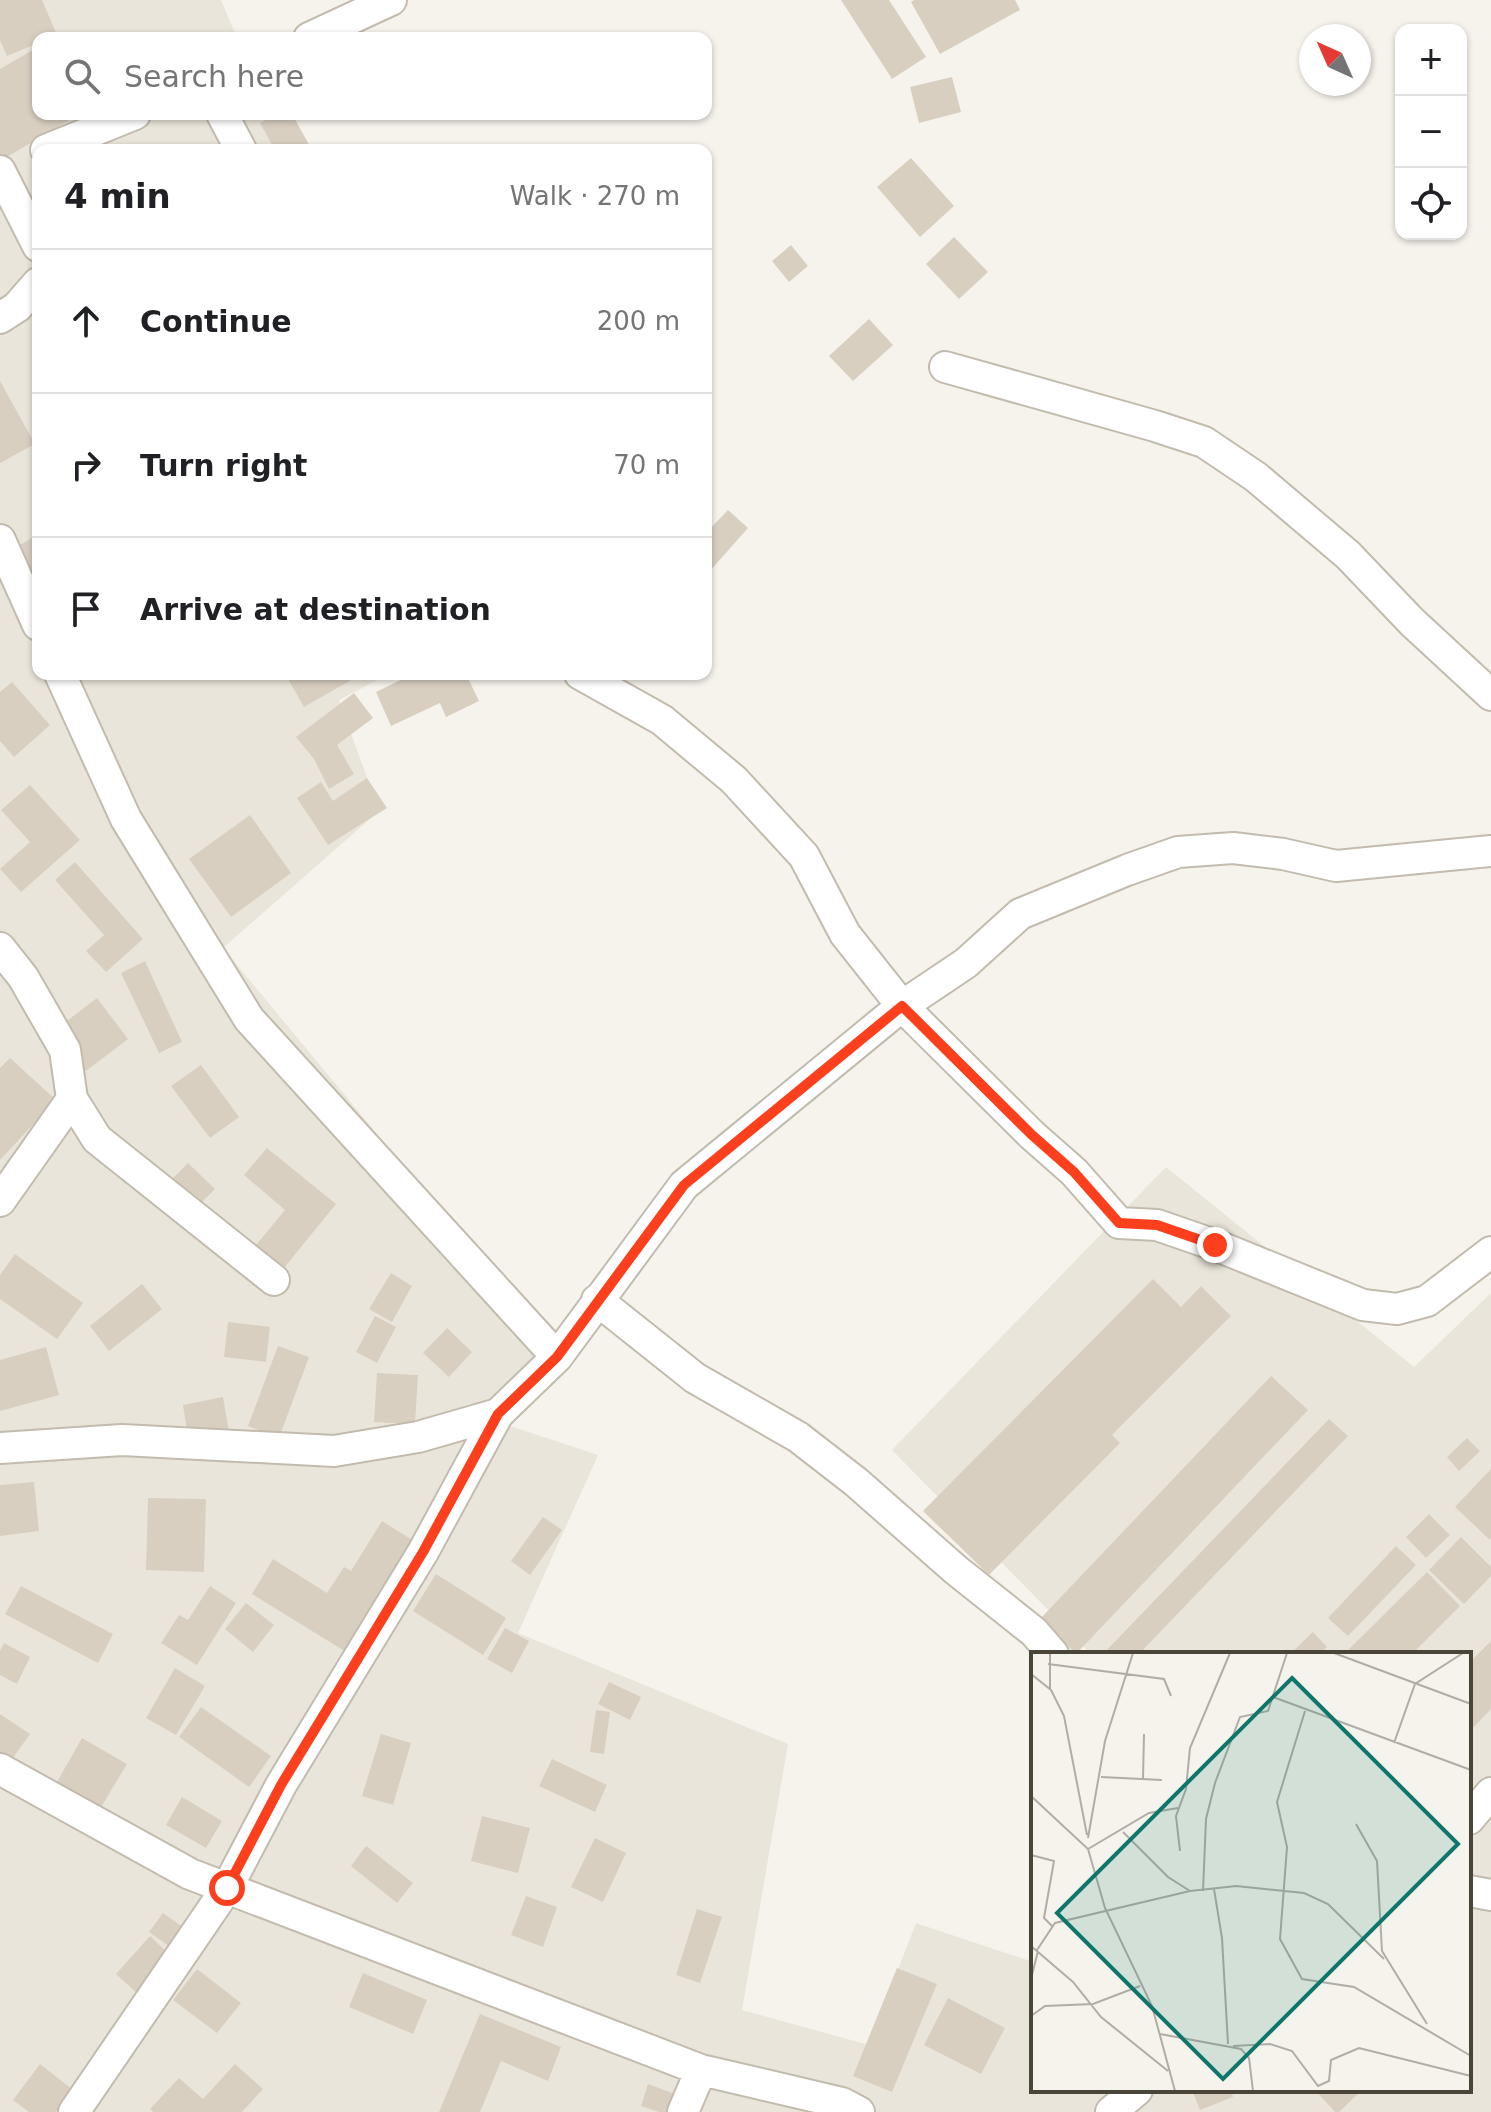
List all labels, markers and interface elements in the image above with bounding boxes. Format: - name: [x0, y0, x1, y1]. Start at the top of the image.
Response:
- north arrow: [1299, 24, 1371, 96]
- map controls: [1395, 24, 1467, 240]
- button: +: [1395, 24, 1467, 96]
- search box: [32, 32, 712, 120]
- icon: search: [60, 54, 104, 98]
- text: Search here: [124, 59, 304, 94]
- button: −: [1395, 96, 1467, 168]
- button: locate: [1395, 168, 1467, 240]
- text: 4 min: [64, 176, 171, 216]
- text: Walk · 270 m: [510, 181, 680, 211]
- icon: ahead: [64, 299, 108, 343]
- text: Continue: [140, 304, 292, 339]
- text: 200 m: [597, 306, 680, 336]
- icon: right: [64, 443, 108, 487]
- text: Turn right: [140, 448, 307, 483]
- text: 70 m: [613, 450, 680, 480]
- icon: arrive: [64, 587, 108, 631]
- text: Arrive at destination: [140, 592, 491, 627]
- route end: [1197, 1227, 1233, 1263]
- inset map: [1031, 1652, 1471, 2092]
- route start: [209, 1870, 245, 1906]

